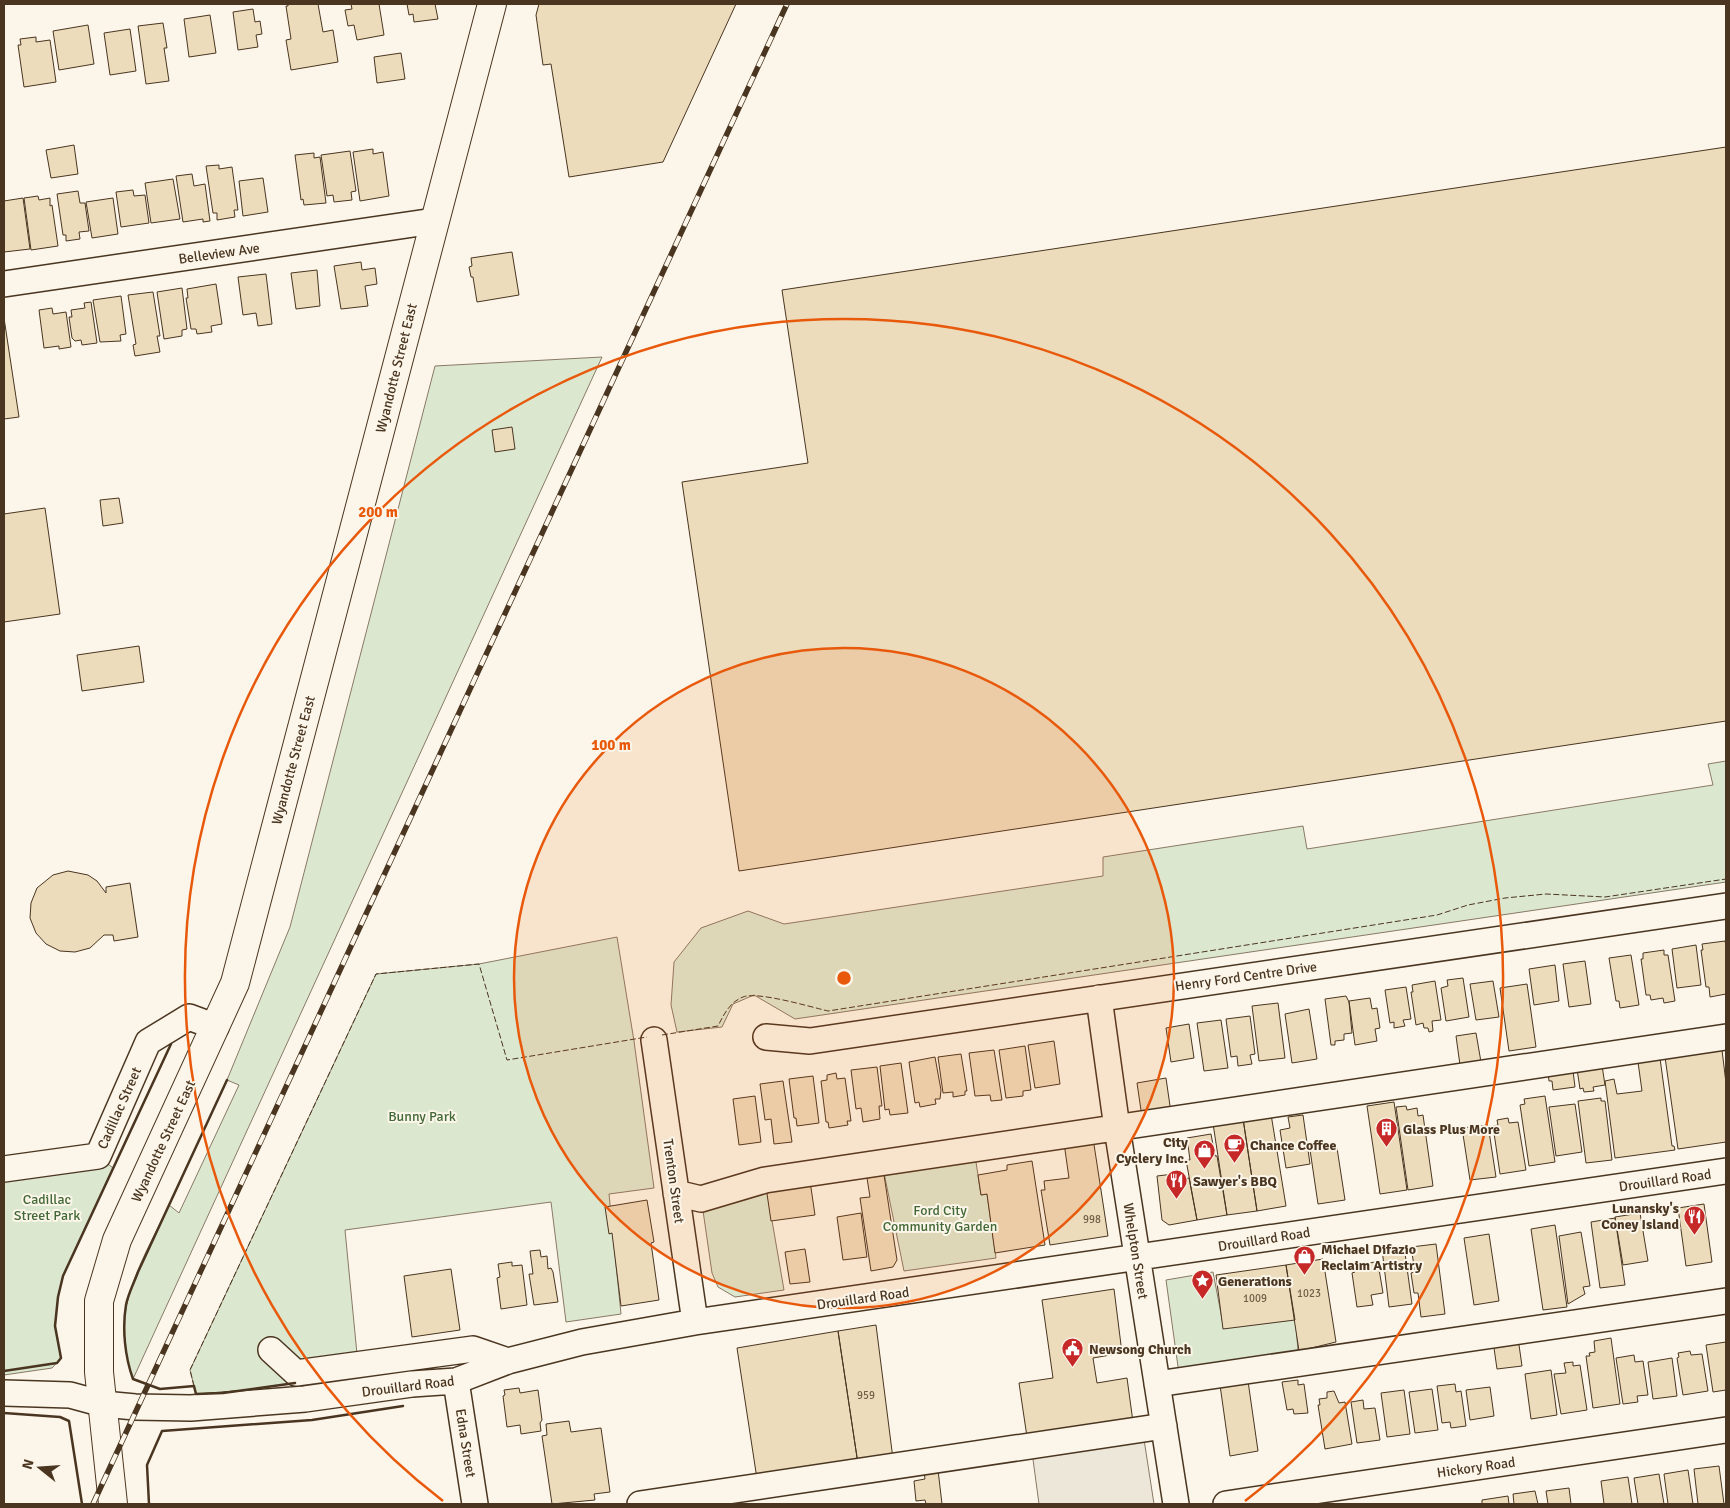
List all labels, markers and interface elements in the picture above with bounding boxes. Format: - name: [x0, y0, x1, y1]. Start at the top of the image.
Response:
- street label: Belleview Ave: [177, 239, 261, 268]
- street label: Wyandotte Street East: [372, 302, 421, 435]
- text: 200 m: [358, 503, 398, 521]
- street label: Wyandotte Street East: [268, 694, 319, 826]
- text: 100 m: [591, 736, 631, 754]
- street label: Henry Ford Centre Drive: [1174, 958, 1318, 995]
- centre of rings: [835, 969, 853, 987]
- street label: Cadillac Street: [94, 1065, 145, 1152]
- street label: Wyandotte Street East: [128, 1077, 199, 1205]
- park label: Bunny Park: [388, 1108, 456, 1125]
- building icon: Glass Plus More: [1375, 1117, 1399, 1148]
- place label: Glass Plus More: [1403, 1121, 1500, 1138]
- cafe icon: Chance Coffee: [1222, 1133, 1246, 1164]
- place label: City Cyclery Inc.: [1116, 1134, 1188, 1167]
- place label: Chance Coffee: [1250, 1137, 1337, 1154]
- street label: Trenton Street: [659, 1138, 688, 1224]
- shop icon: City Cyclery Inc.: [1192, 1138, 1216, 1169]
- street label: Drouillard Road: [1618, 1166, 1712, 1195]
- restaurant icon: Sawyer's BBQ: [1165, 1169, 1189, 1200]
- place label: Sawyer's BBQ: [1193, 1173, 1277, 1190]
- park label: Cadillac Street Park: [14, 1191, 80, 1224]
- place label: Lunansky's Coney Island: [1601, 1200, 1679, 1233]
- park label: Ford City Community Garden: [883, 1202, 997, 1235]
- street label: Whelpton Street: [1119, 1202, 1152, 1301]
- restaurant icon: Lunansky's Coney Island: [1683, 1204, 1707, 1235]
- house number: 998: [1083, 1213, 1101, 1226]
- street label: Drouillard Road: [1217, 1224, 1311, 1255]
- place label: Michael Difazio Reclaim Artistry: [1321, 1241, 1422, 1274]
- shop icon: Michael Difazio Reclaim Artistry: [1293, 1245, 1317, 1276]
- place icon: Generations: [1190, 1269, 1214, 1300]
- place label: Generations: [1218, 1273, 1292, 1290]
- street label: Drouillard Road: [816, 1284, 910, 1313]
- house number: 1023: [1297, 1287, 1321, 1300]
- house number: 1009: [1243, 1292, 1267, 1305]
- public building icon: Newsong Church: [1061, 1337, 1085, 1368]
- place label: Newsong Church: [1089, 1341, 1192, 1358]
- street label: Drouillard Road: [361, 1372, 455, 1401]
- house number: 959: [857, 1389, 875, 1402]
- street label: Edna Street: [452, 1407, 479, 1479]
- north arrow: [15, 1443, 65, 1493]
- street label: Hickory Road: [1436, 1454, 1516, 1481]
- text: N: [18, 1457, 38, 1471]

